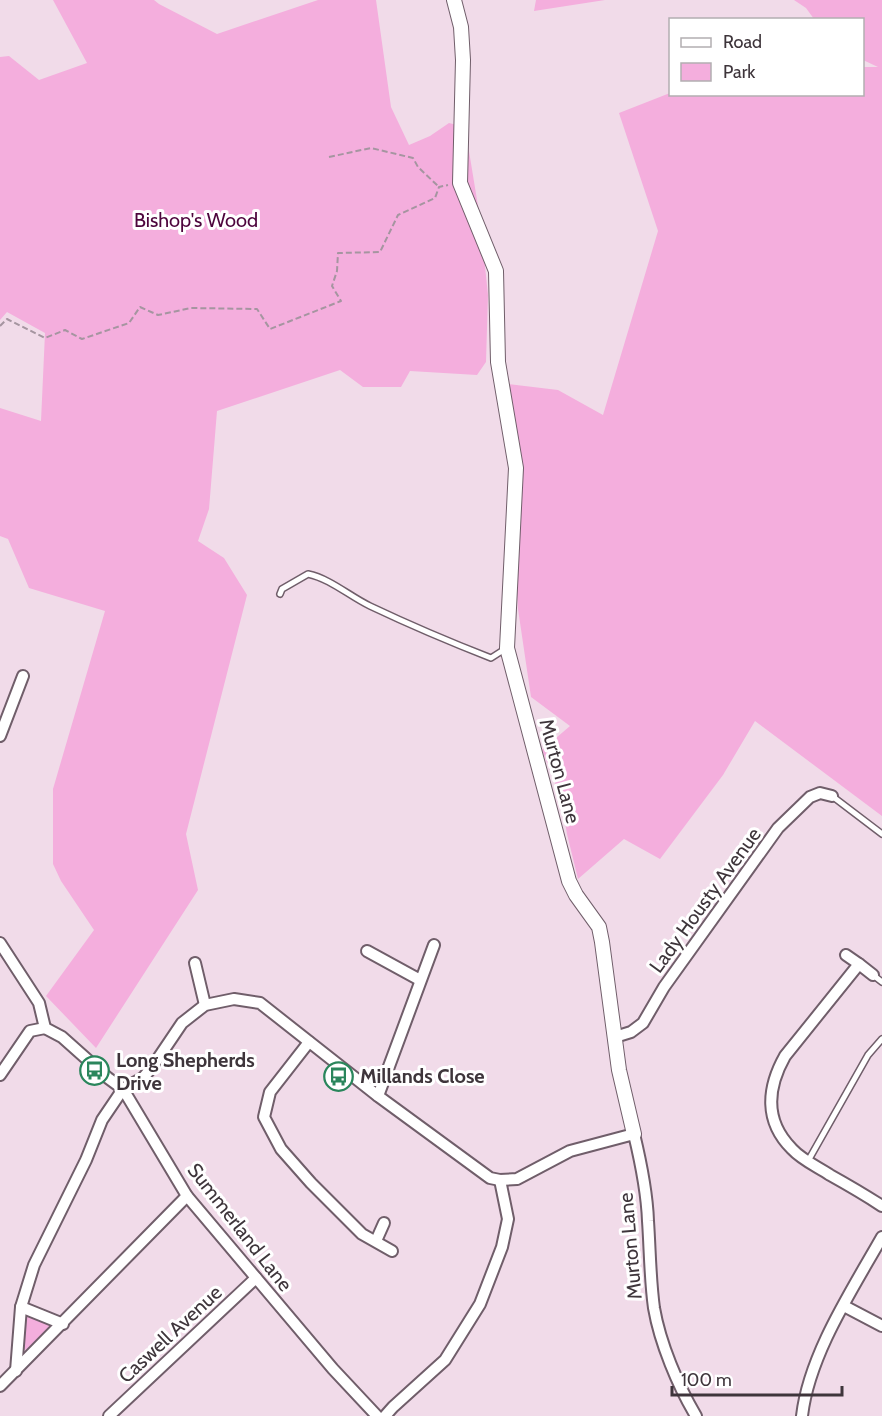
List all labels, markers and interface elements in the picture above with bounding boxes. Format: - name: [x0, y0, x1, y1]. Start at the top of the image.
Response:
- legend: [669, 18, 864, 96]
- text: Road: [723, 31, 762, 53]
- text: Park: [723, 61, 756, 83]
- park label: Bishop's Wood: [134, 208, 258, 232]
- street label: Murton Lane: [535, 716, 585, 826]
- street label: Lady Housty Avenue: [644, 823, 766, 977]
- place label: Long Shepherds Drive: [116, 1048, 255, 1095]
- bus stop icon: Long Shepherds Drive: [79, 1055, 111, 1087]
- bus stop icon: Millands Close: [323, 1060, 355, 1092]
- place label: Millands Close: [360, 1064, 485, 1088]
- street label: Summerland Lane: [183, 1158, 297, 1296]
- street label: Murton Lane: [613, 1192, 647, 1300]
- street label: Caswell Avenue: [113, 1280, 227, 1388]
- scale bar: [672, 1359, 842, 1397]
- text: 100 m: [681, 1369, 732, 1391]

